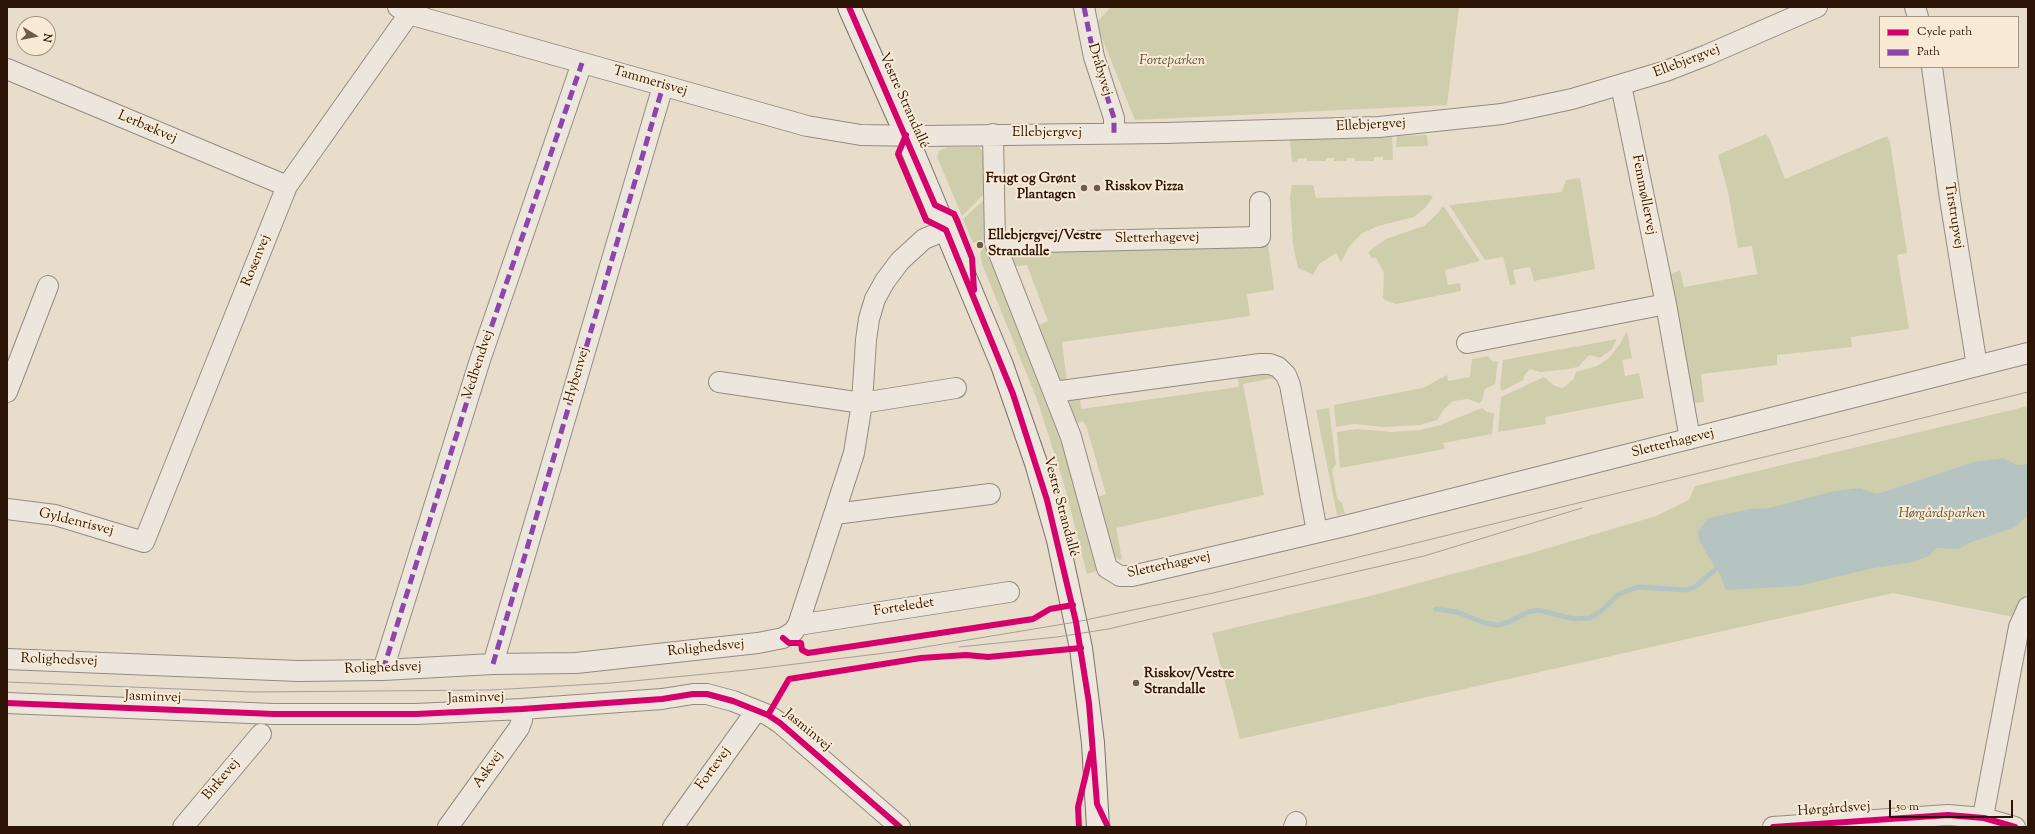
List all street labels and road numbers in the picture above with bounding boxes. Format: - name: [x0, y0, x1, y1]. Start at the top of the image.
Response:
- street label: Dråbyvej: [1083, 42, 1115, 98]
- street label: Ellebjergvej: [1651, 42, 1723, 82]
- street label: Vestre Strandallé: [874, 51, 932, 151]
- street label: Tammerisvej: [611, 63, 689, 101]
- street label: Lerbækvej: [115, 108, 179, 148]
- street label: Ellebjergvej: [1336, 116, 1406, 136]
- street label: Ellebjergvej: [1012, 126, 1082, 142]
- street label: Femmøllervej: [1627, 153, 1659, 237]
- street label: Tirstrupvej: [1940, 182, 1966, 250]
- street label: Sletterhagevej: [1115, 230, 1199, 248]
- street label: Rosenvej: [239, 233, 275, 289]
- street label: Vedbendvej: [460, 328, 498, 402]
- street label: Hybenvej: [562, 345, 594, 405]
- street label: Sletterhagevej: [1630, 426, 1716, 462]
- street label: Vestre Strandallé: [1039, 455, 1081, 559]
- street label: Gyldenrisvej: [37, 506, 115, 540]
- street label: Sletterhagevej: [1126, 549, 1212, 583]
- street label: Forteledet: [873, 595, 935, 621]
- street label: Rolighedsvej: [667, 637, 745, 661]
- street label: Rolighedsvej: [20, 651, 98, 671]
- street label: Rolighedsvej: [344, 659, 422, 679]
- street label: Jasminvej: [124, 689, 182, 707]
- street label: Jasminvej: [447, 690, 505, 708]
- street label: Jasminvej: [780, 706, 834, 756]
- street label: Fortevej: [693, 744, 735, 794]
- street label: Askvej: [470, 748, 508, 792]
- street label: Birkevej: [200, 756, 244, 804]
- street label: Hørgårdsvej: [1797, 799, 1871, 821]

